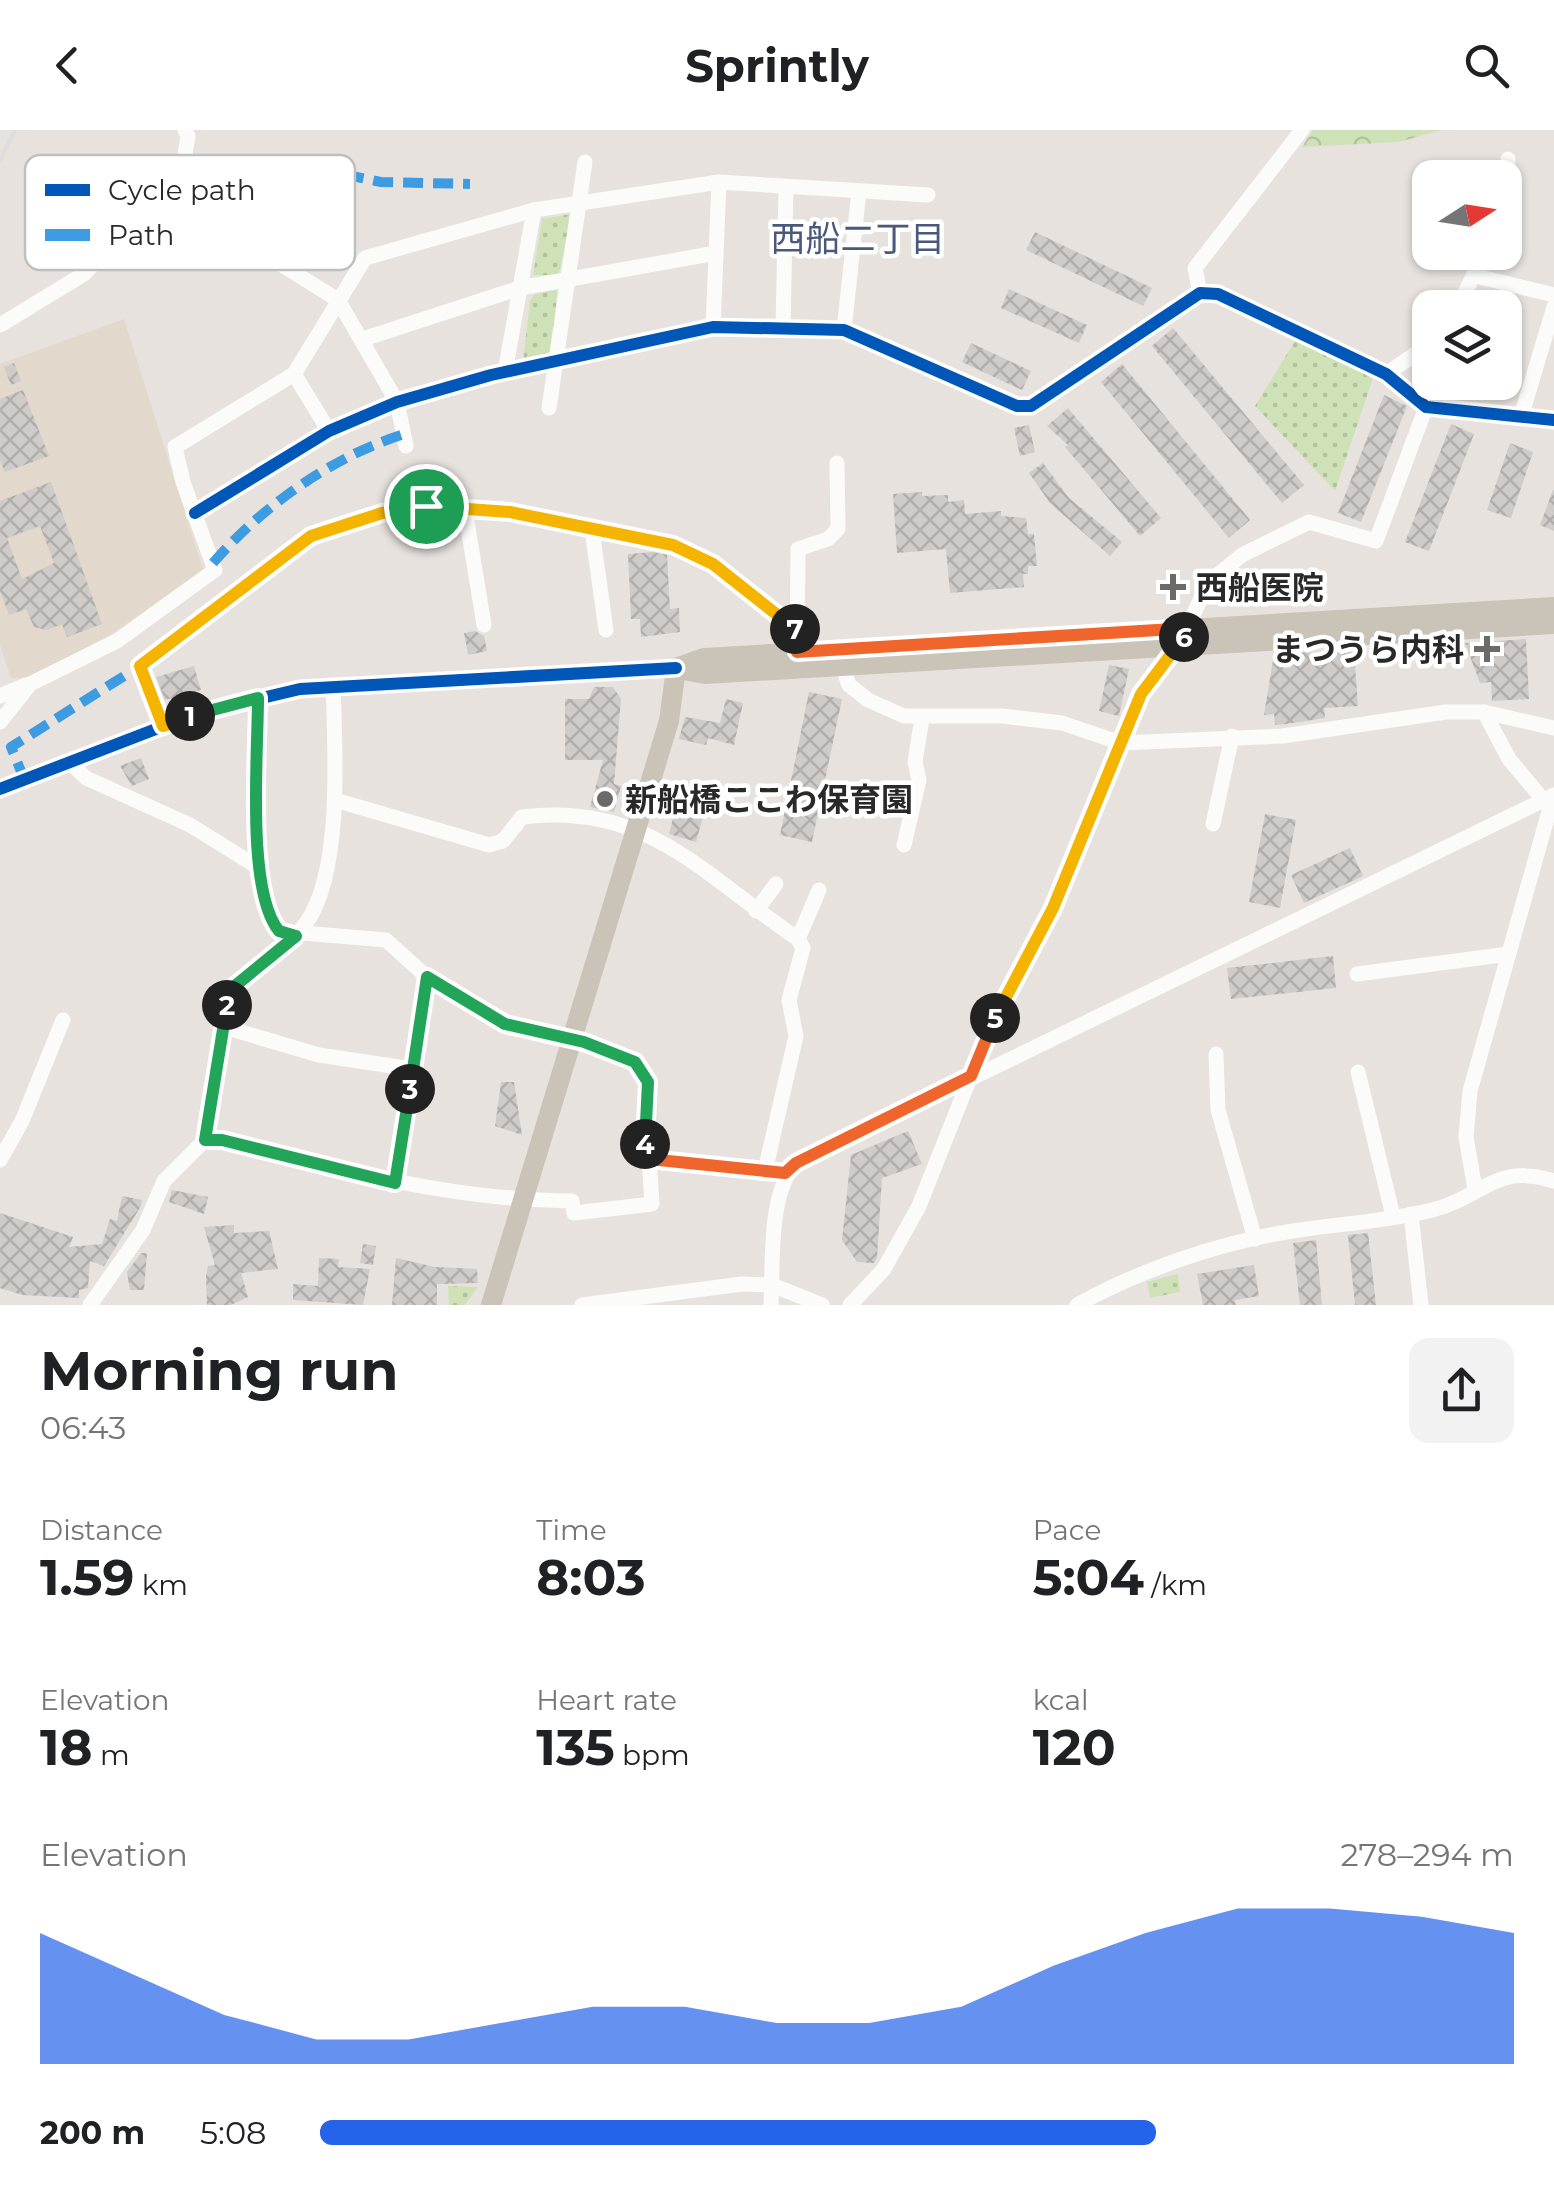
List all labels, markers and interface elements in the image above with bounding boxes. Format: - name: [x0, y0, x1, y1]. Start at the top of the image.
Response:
- icon: back: [40, 38, 95, 93]
- text: Sprintly: [685, 38, 869, 93]
- icon: search: [1459, 38, 1514, 93]
- legend: [25, 155, 355, 270]
- north arrow: [1412, 160, 1522, 270]
- map controls: [1412, 160, 1522, 400]
- text: Cycle path: [108, 173, 256, 207]
- district label: 西船二丁目: [770, 217, 946, 260]
- text: Path: [108, 218, 175, 252]
- button: layers: [1412, 290, 1522, 400]
- pin: [384, 464, 469, 549]
- icon: arrive: [399, 479, 454, 534]
- place label: 西船医院: [1196, 568, 1324, 607]
- marker: 西船医院: [1160, 574, 1186, 600]
- pin: 7: [770, 604, 820, 654]
- text: 7: [786, 612, 804, 646]
- pin: 6: [1159, 612, 1209, 662]
- text: 6: [1175, 620, 1193, 654]
- place label: まつうら内科: [1272, 630, 1464, 669]
- marker: まつうら内科: [1474, 636, 1500, 662]
- pin: 1: [165, 691, 215, 741]
- text: 1: [185, 699, 195, 733]
- place label: 新船橋ここわ保育園: [625, 780, 913, 819]
- marker: 新船橋ここわ保育園: [594, 788, 616, 810]
- pin: 2: [202, 980, 252, 1030]
- text: 2: [219, 988, 235, 1022]
- pin: 5: [970, 993, 1020, 1043]
- text: 5: [987, 1001, 1003, 1035]
- pin: 3: [385, 1064, 435, 1114]
- text: 3: [402, 1072, 418, 1106]
- pin: 4: [620, 1119, 670, 1169]
- text: 4: [635, 1127, 655, 1161]
- text: Morning run: [40, 1337, 398, 1404]
- button: share: [1409, 1338, 1514, 1443]
- text: 06:43: [40, 1408, 126, 1447]
- text: Distance: [40, 1513, 163, 1547]
- text: Time: [536, 1513, 607, 1547]
- text: Pace: [1033, 1513, 1101, 1547]
- text: 1.59: [40, 1547, 134, 1608]
- text: 8:03: [536, 1547, 645, 1608]
- text: 5:04: [1033, 1547, 1144, 1608]
- text: km: [134, 1568, 188, 1602]
- text: /km: [1144, 1568, 1207, 1602]
- text: Elevation: [40, 1683, 169, 1717]
- text: Heart rate: [536, 1683, 677, 1717]
- text: kcal: [1033, 1683, 1089, 1717]
- text: 18: [40, 1717, 93, 1778]
- text: 135: [536, 1717, 615, 1778]
- text: 120: [1033, 1717, 1116, 1778]
- text: m: [93, 1738, 130, 1772]
- text: bpm: [615, 1738, 690, 1772]
- text: Elevation: [40, 1835, 188, 1874]
- text: 278–294 m: [1340, 1835, 1514, 1874]
- text: 200 m: [40, 2113, 145, 2152]
- text: 5:08: [200, 2113, 267, 2152]

